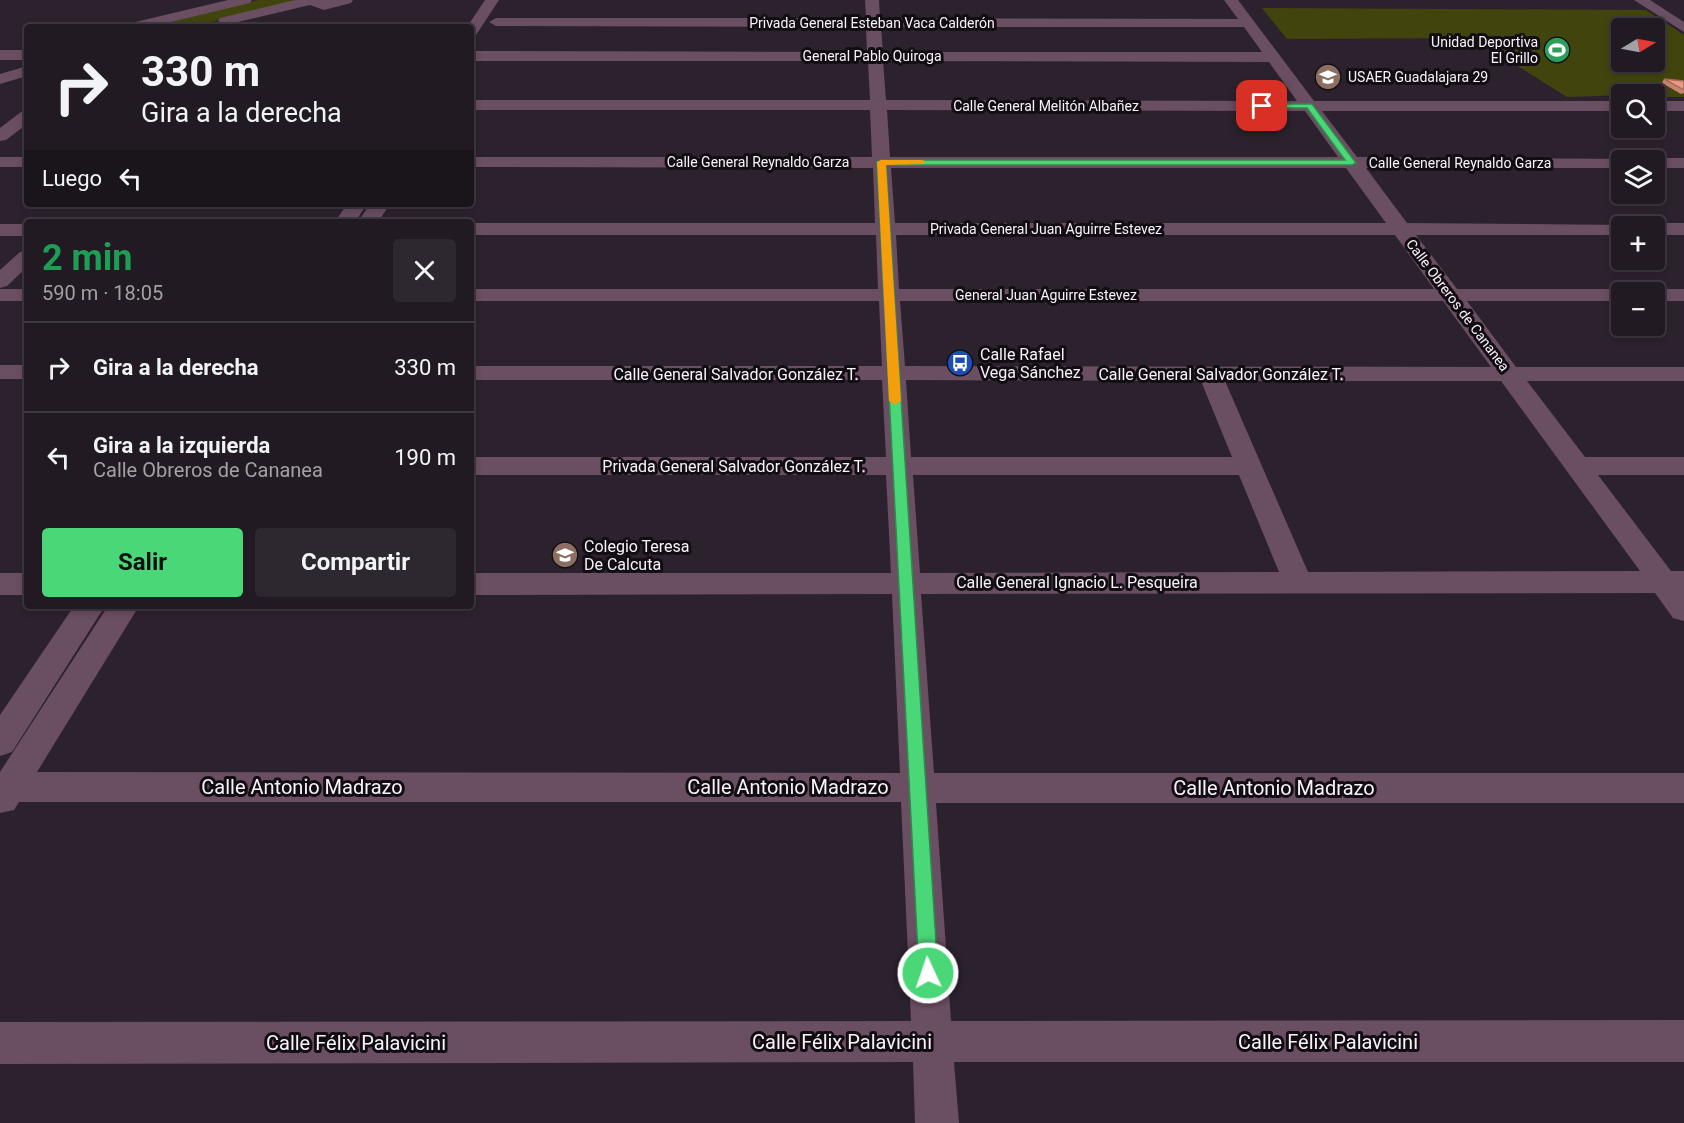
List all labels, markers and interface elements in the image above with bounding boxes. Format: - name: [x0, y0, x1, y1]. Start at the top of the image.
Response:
- street label: Privada General Esteban Vaca Calderón: [749, 15, 995, 31]
- north arrow: [1611, 18, 1665, 72]
- map controls: [1611, 18, 1665, 336]
- place label: Unidad Deportiva El Grillo: [1431, 34, 1538, 66]
- sports icon: Unidad Deportiva El Grillo: [1542, 35, 1572, 65]
- text: 330 m: [141, 47, 260, 96]
- icon: right: [42, 48, 120, 126]
- street label: General Pablo Quiroga: [803, 48, 942, 64]
- school or university icon: USAER Guadalajara 29: [1313, 62, 1343, 92]
- place label: USAER Guadalajara 29: [1348, 69, 1488, 85]
- pin: [1236, 80, 1287, 131]
- button: search: [1611, 84, 1665, 138]
- icon: arrive: [1245, 89, 1278, 122]
- text: Gira a la derecha: [141, 97, 342, 129]
- street label: Calle General Melitón Albañez: [953, 98, 1139, 114]
- button: layers: [1611, 150, 1665, 204]
- street label: Calle General Reynaldo Garza: [667, 154, 849, 170]
- street label: Calle General Reynaldo Garza: [1369, 155, 1551, 171]
- icon: left: [114, 162, 147, 195]
- text: Luego: [42, 166, 102, 191]
- button: +: [1611, 216, 1665, 270]
- street label: Privada General Juan Aguirre Estevez: [930, 221, 1162, 237]
- street label: Calle Obreros de Cananea: [1403, 236, 1513, 374]
- text: 2 min: [42, 237, 133, 279]
- button: close: [393, 239, 456, 302]
- text: 590 m · 18:05: [42, 281, 163, 305]
- button: −: [1611, 282, 1665, 336]
- street label: General Juan Aguirre Estevez: [955, 287, 1137, 303]
- place label: Calle Rafael Vega Sánchez: [980, 345, 1081, 382]
- bus stop icon: Calle Rafael Vega Sánchez: [945, 348, 975, 378]
- icon: right: [42, 351, 75, 384]
- text: Gira a la derecha: [93, 355, 259, 380]
- text: 330 m: [394, 355, 456, 380]
- street label: Calle General Salvador González T.: [613, 365, 859, 384]
- street label: Calle General Salvador González T.: [1098, 365, 1344, 384]
- text: Gira a la izquierda: [93, 433, 270, 458]
- icon: left: [42, 441, 75, 474]
- text: 190 m: [394, 445, 456, 470]
- street label: Privada General Salvador González T.: [602, 457, 866, 476]
- text: Calle Obreros de Cananea: [93, 458, 323, 482]
- button: Salir: [42, 528, 243, 597]
- button: Compartir: [255, 528, 456, 597]
- place label: Colegio Teresa De Calcuta: [584, 537, 690, 574]
- school or university icon: Colegio Teresa De Calcuta: [550, 540, 580, 570]
- street label: Calle General Ignacio L. Pesqueira: [956, 573, 1198, 592]
- street label: Calle Antonio Madrazo: [201, 775, 403, 799]
- street label: Calle Antonio Madrazo: [687, 775, 889, 799]
- street label: Calle Antonio Madrazo: [1173, 776, 1375, 800]
- position arrow: [896, 941, 960, 1005]
- street label: Calle Félix Palavicini: [752, 1030, 932, 1054]
- street label: Calle Félix Palavicini: [1238, 1030, 1418, 1054]
- street label: Calle Félix Palavicini: [266, 1031, 446, 1055]

